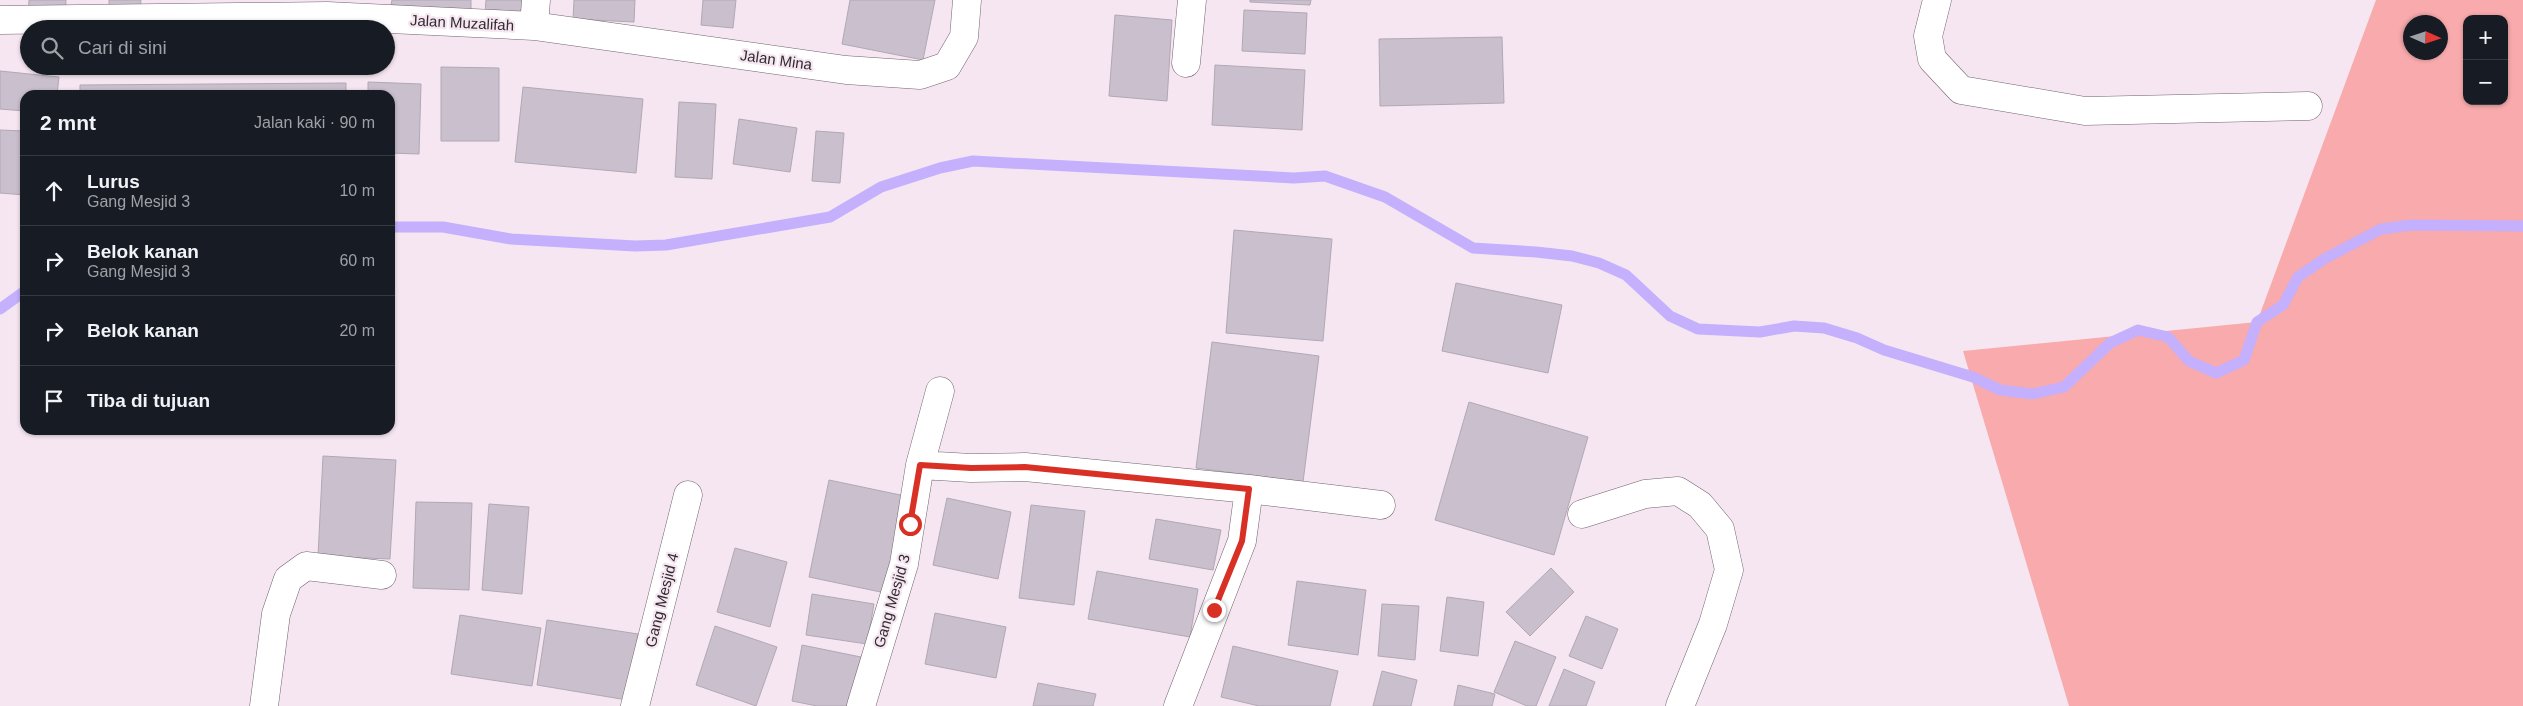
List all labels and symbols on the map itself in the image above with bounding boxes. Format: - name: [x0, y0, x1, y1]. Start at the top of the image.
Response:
- street label: Jalan Muzalifah: [410, 11, 515, 34]
- north arrow: [2403, 15, 2448, 60]
- street label: Jalan Mina: [739, 46, 814, 73]
- route start: [899, 513, 922, 536]
- street label: Gang Mesjid 4: [642, 551, 681, 649]
- street label: Gang Mesjid 3: [870, 552, 913, 650]
- route end: [1203, 599, 1226, 622]

